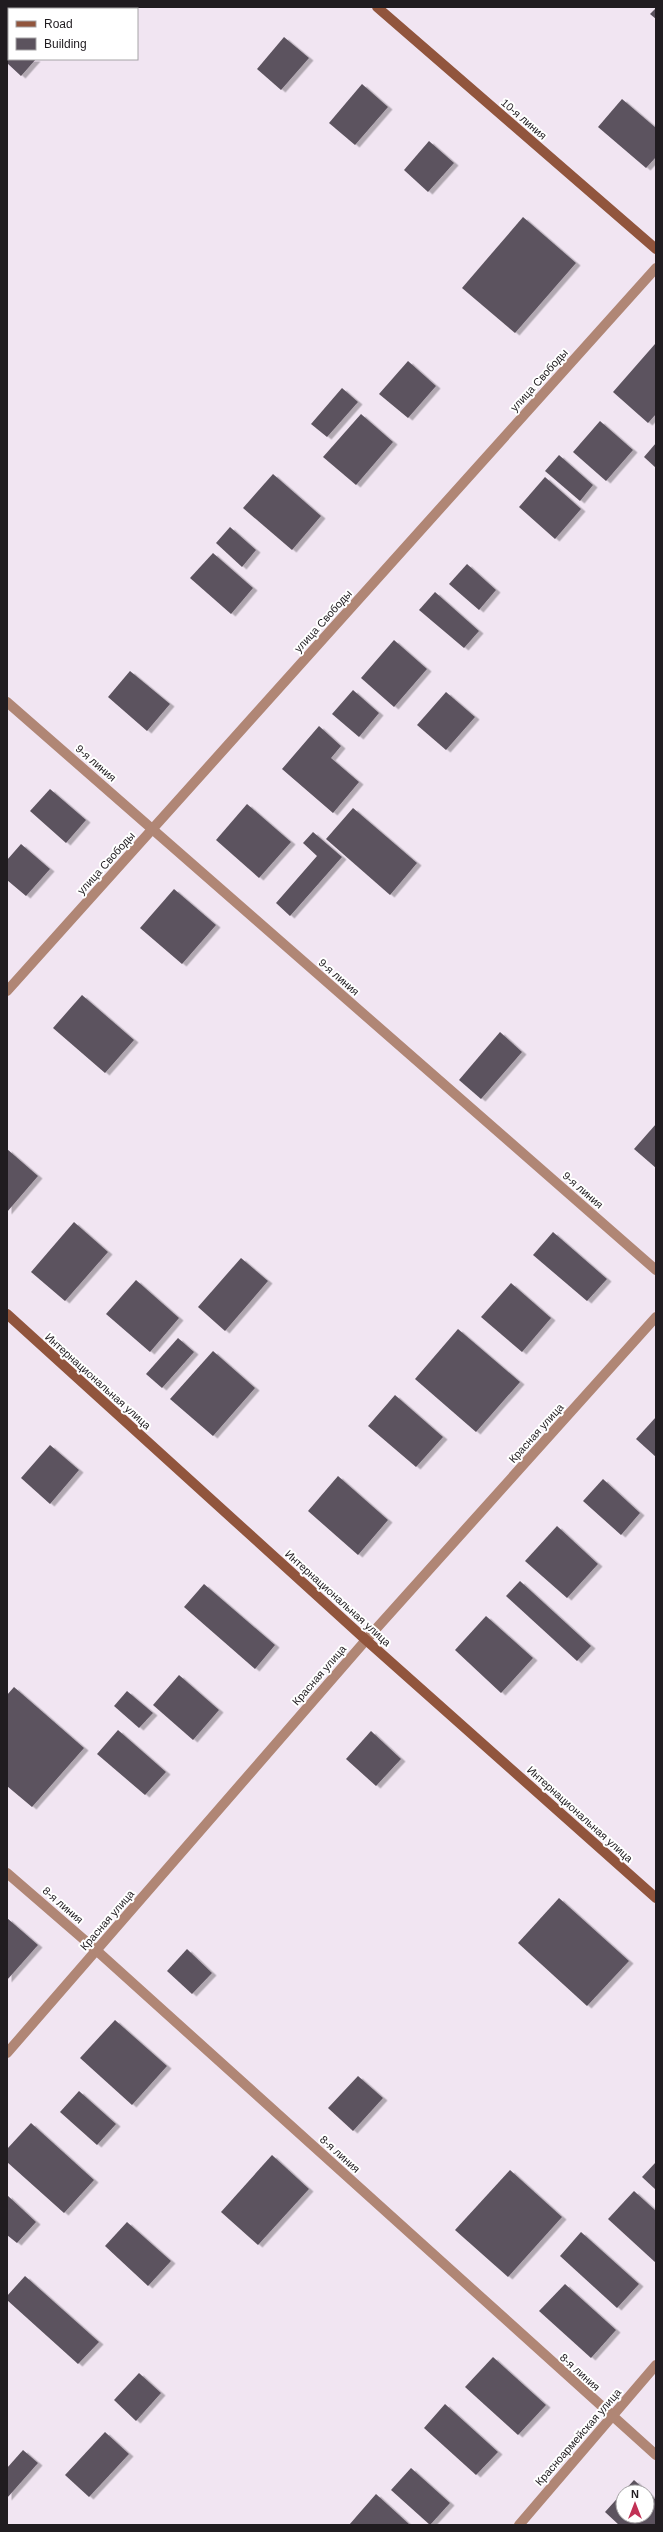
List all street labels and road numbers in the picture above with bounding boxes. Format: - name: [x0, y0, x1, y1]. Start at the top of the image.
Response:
- street label: 10-я линия: [499, 96, 549, 142]
- street label: улица Свободы: [508, 346, 570, 414]
- street label: улица Свободы: [292, 587, 354, 655]
- street label: 9-я линия: [73, 742, 119, 784]
- street label: улица Свободы: [75, 829, 137, 897]
- street label: 9-я линия: [316, 956, 362, 998]
- street label: 9-я линия: [560, 1169, 606, 1211]
- street label: Интернациональная улица: [43, 1330, 154, 1432]
- street label: Красная улица: [506, 1400, 566, 1465]
- street label: Интернациональная улица: [283, 1547, 394, 1649]
- street label: Красная улица: [290, 1642, 349, 1707]
- street label: Интернациональная улица: [525, 1763, 636, 1865]
- street label: 8-я линия: [40, 1884, 86, 1926]
- street label: Красная улица: [78, 1887, 137, 1952]
- street label: 8-я линия: [318, 2133, 362, 2175]
- street label: 8-я линия: [558, 2351, 602, 2393]
- street label: Красноармейская улица: [533, 2385, 624, 2488]

